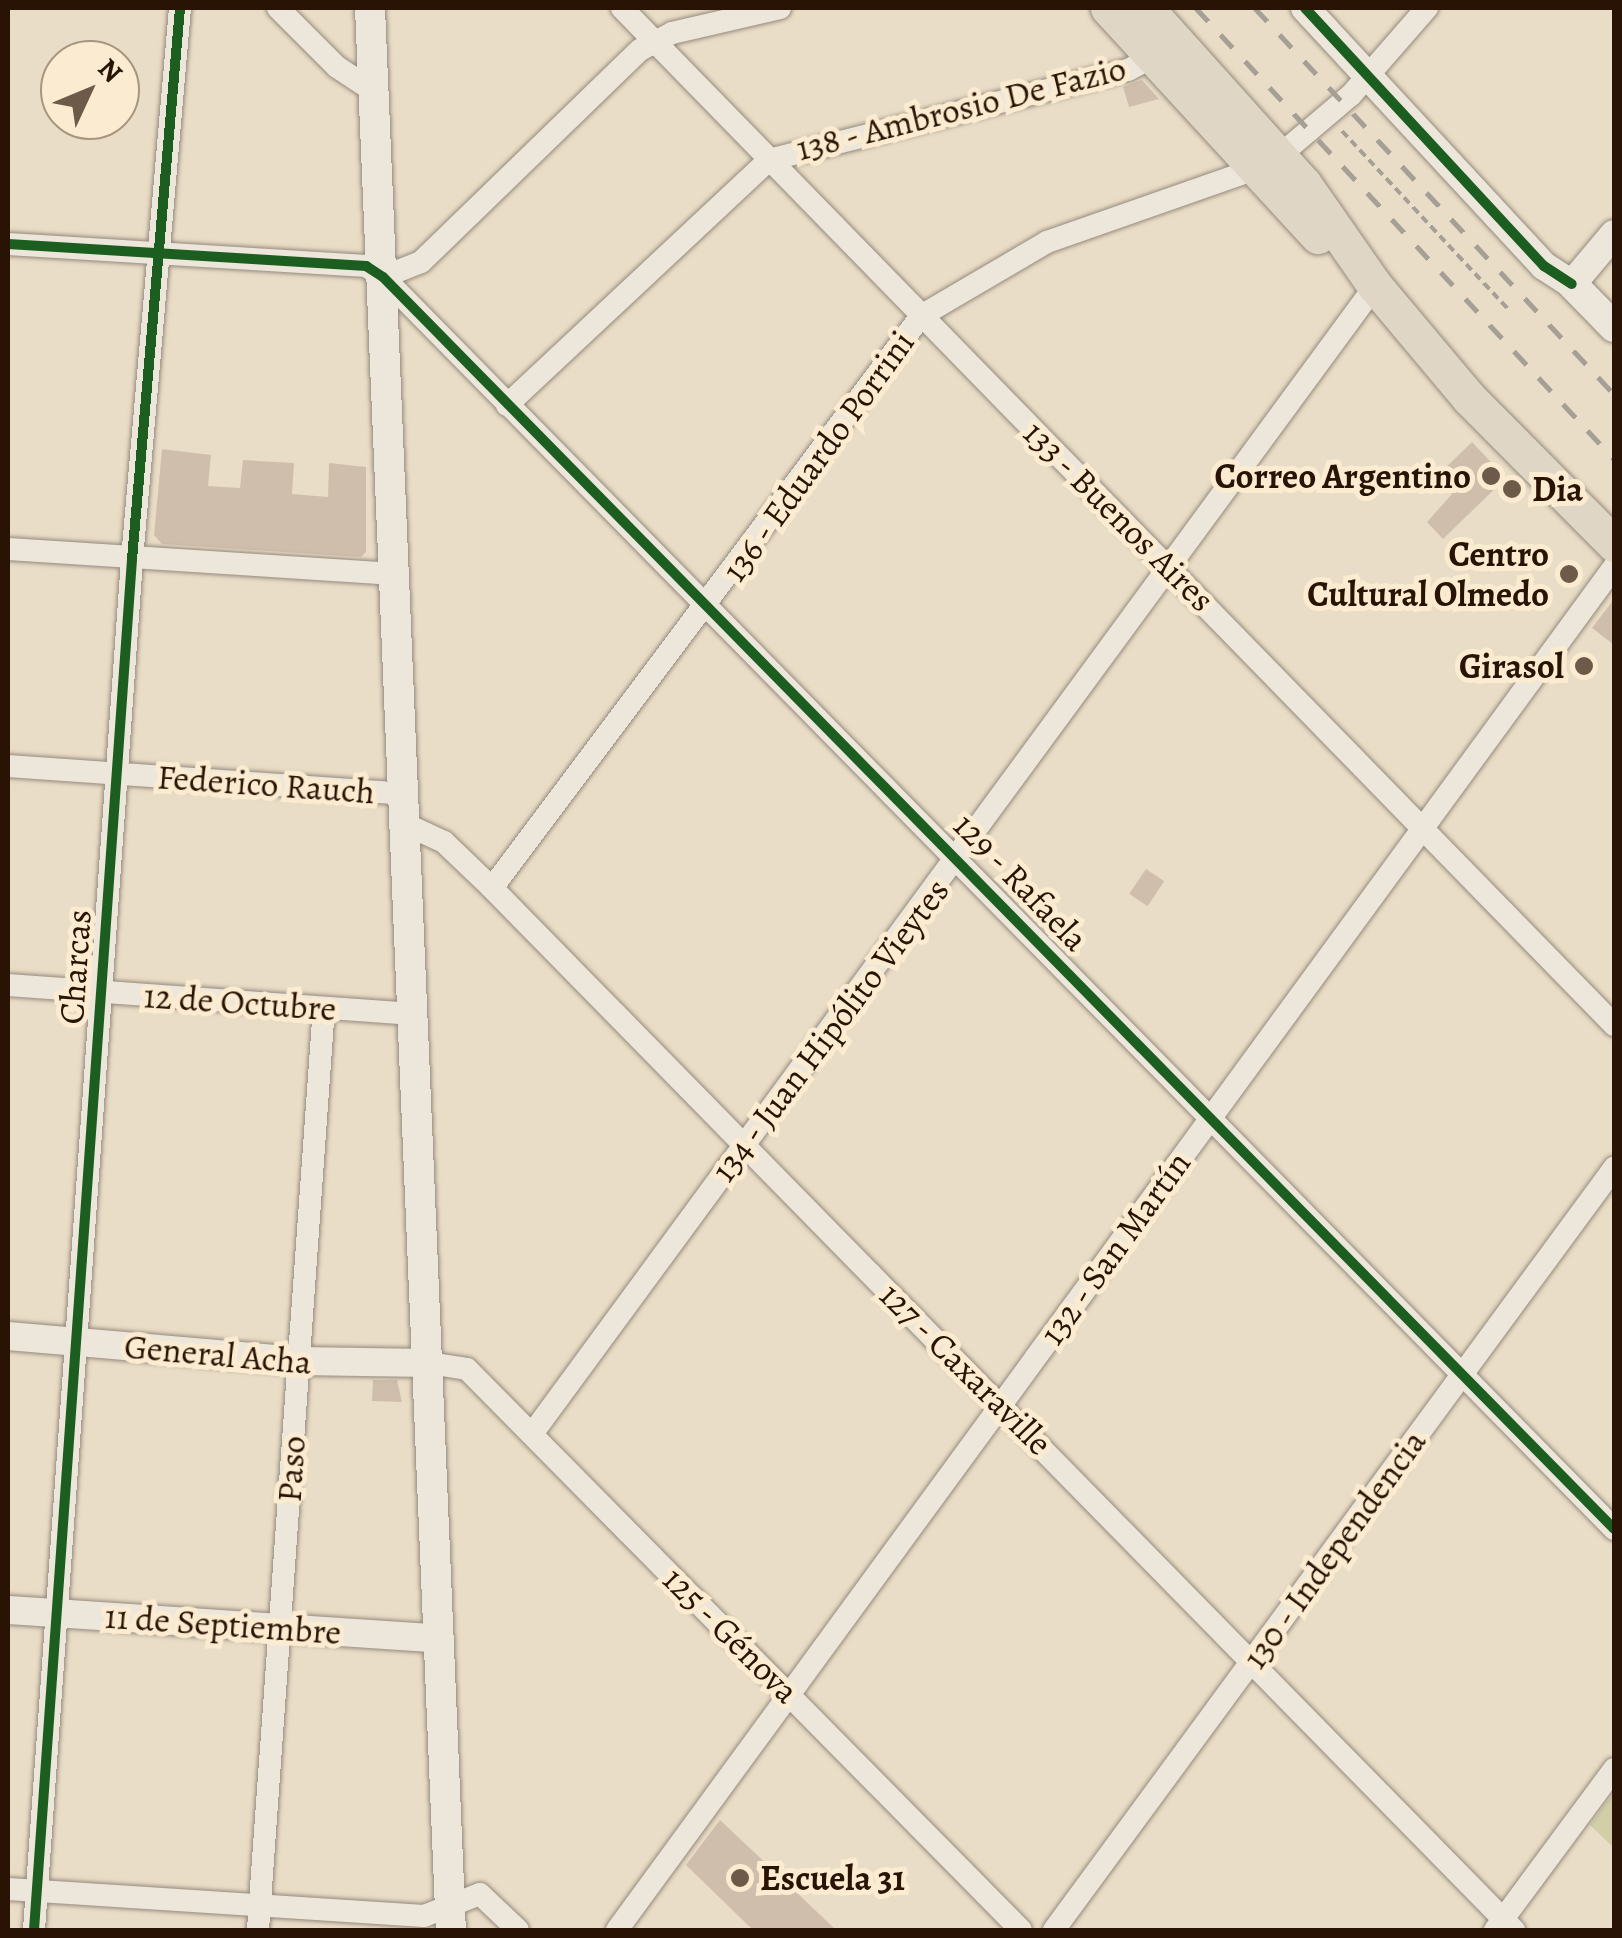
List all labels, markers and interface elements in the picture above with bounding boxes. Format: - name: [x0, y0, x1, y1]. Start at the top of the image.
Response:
- north arrow: [40, 40, 140, 140]
- street label: 138 - Ambrosio De Fazio: [791, 47, 1131, 169]
- text: N: [89, 50, 131, 91]
- street label: 136 - Eduardo Porrini: [713, 322, 923, 590]
- street label: 133 - Buenos Aires: [1014, 411, 1224, 621]
- place label: Correo Argentino: [1215, 455, 1471, 497]
- marker: Correo Argentino: [1480, 465, 1502, 487]
- place label: Dia: [1532, 468, 1583, 510]
- marker: Dia: [1501, 478, 1523, 500]
- place label: Centro Cultural Olmedo: [1307, 533, 1549, 615]
- marker: Centro Cultural Olmedo: [1558, 563, 1580, 585]
- place label: Girasol: [1459, 645, 1564, 687]
- marker: Girasol: [1573, 655, 1595, 677]
- street label: Federico Rauch: [156, 755, 376, 813]
- street label: 129 - Rafaela: [945, 804, 1097, 960]
- street label: 134 - Juan Hipólito Vieytes: [702, 870, 958, 1190]
- street label: Charcas: [50, 908, 100, 1026]
- street label: 12 de Octubre: [142, 974, 338, 1030]
- street label: 132 - San Martín: [1030, 1143, 1200, 1353]
- street label: 127 - Caxaraville: [871, 1274, 1061, 1464]
- street label: General Acha: [123, 1325, 313, 1383]
- street label: 130 - Independencia: [1233, 1421, 1435, 1677]
- street label: Paso: [268, 1434, 314, 1504]
- street label: 125 - Génova: [654, 1558, 808, 1712]
- street label: 11 de Septiembre: [103, 1595, 343, 1653]
- place label: Escuela 31: [760, 1857, 905, 1899]
- marker: Escuela 31: [729, 1867, 751, 1889]

